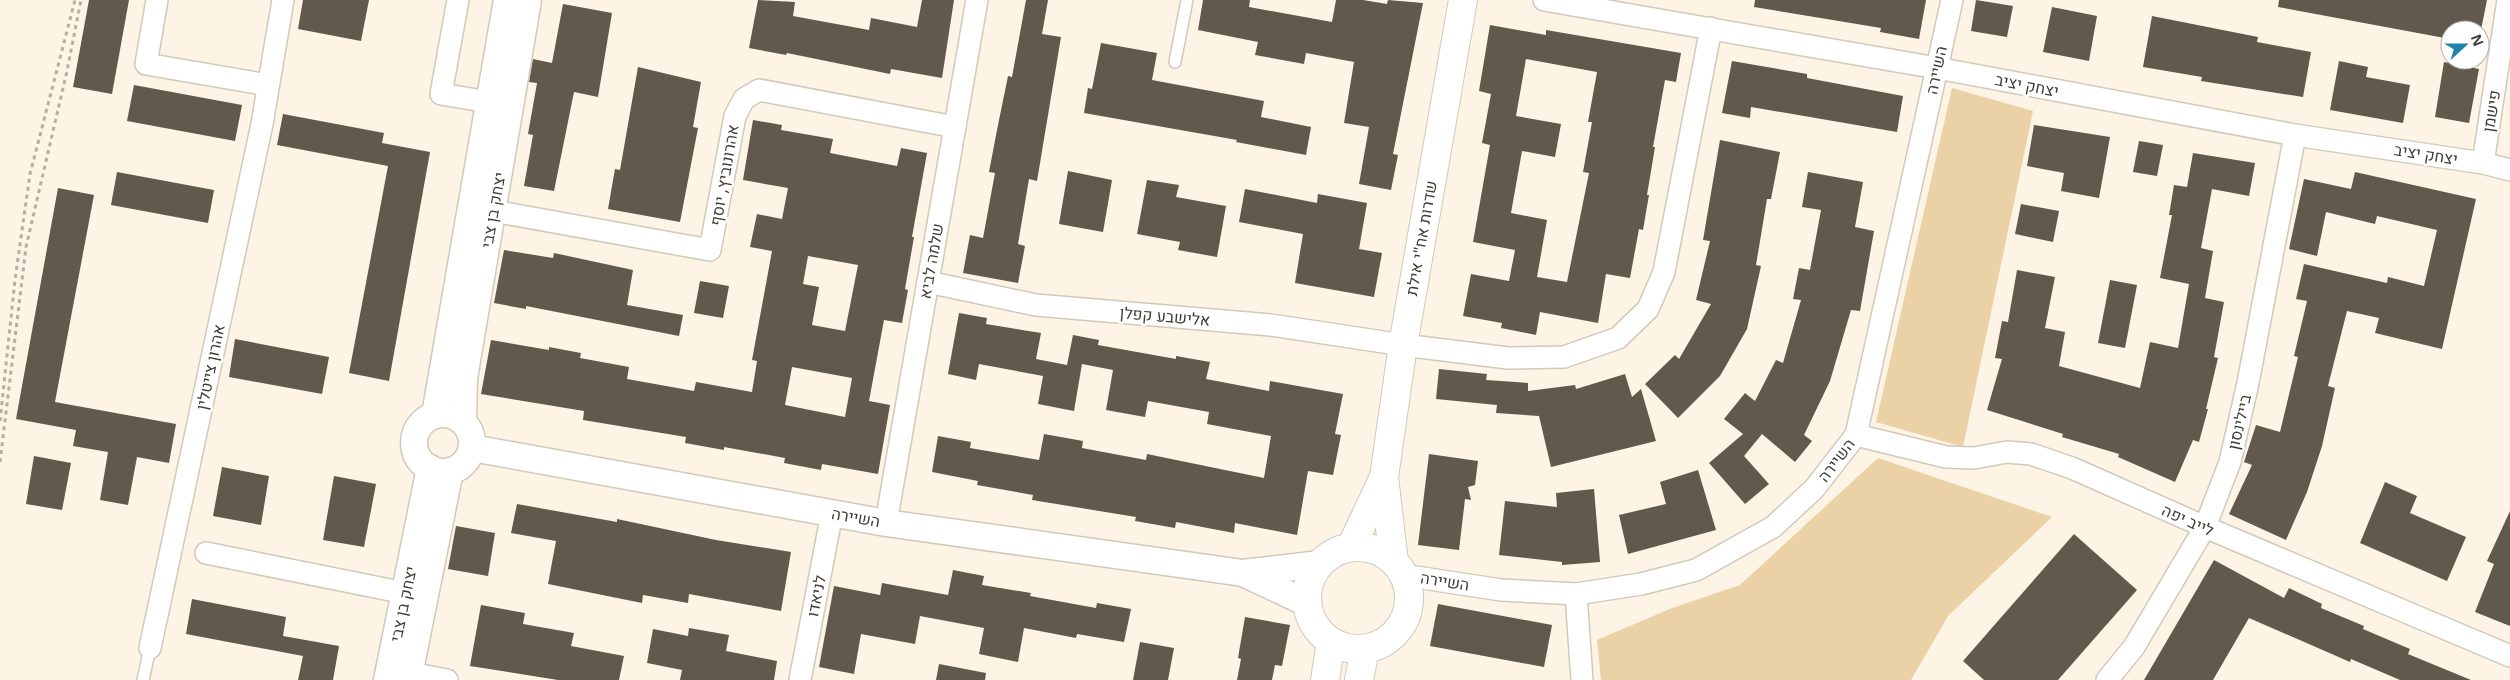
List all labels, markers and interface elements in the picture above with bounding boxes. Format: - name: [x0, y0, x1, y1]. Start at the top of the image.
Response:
- north arrow: [2440, 20, 2490, 70]
- text: N: [2467, 31, 2489, 49]
- street label: השיירה: [1920, 44, 1952, 96]
- street label: יצחק יציב: [1993, 68, 2061, 102]
- street label: פישמן: [2477, 88, 2505, 134]
- street label: אהרונוביץ, יוסף: [704, 123, 744, 227]
- street label: יצחק יציב: [2393, 138, 2459, 170]
- street label: יצחק בן צבי: [476, 170, 510, 250]
- street label: שדרות אח"י אילת: [1400, 179, 1442, 297]
- street label: שלמה לביא: [914, 221, 948, 301]
- street label: אלישבע קפלן: [1119, 301, 1211, 331]
- street label: אהרון צייטלין: [190, 322, 230, 412]
- street label: ביילינסון: [2222, 391, 2256, 452]
- street label: השיירה: [1812, 434, 1860, 486]
- street label: לייב יפה: [2159, 499, 2217, 541]
- street label: השיירה: [830, 502, 882, 532]
- street label: יצחק בן צבי: [384, 564, 422, 644]
- street label: השיירה: [1419, 566, 1471, 596]
- street label: לניאדו: [801, 573, 831, 619]

